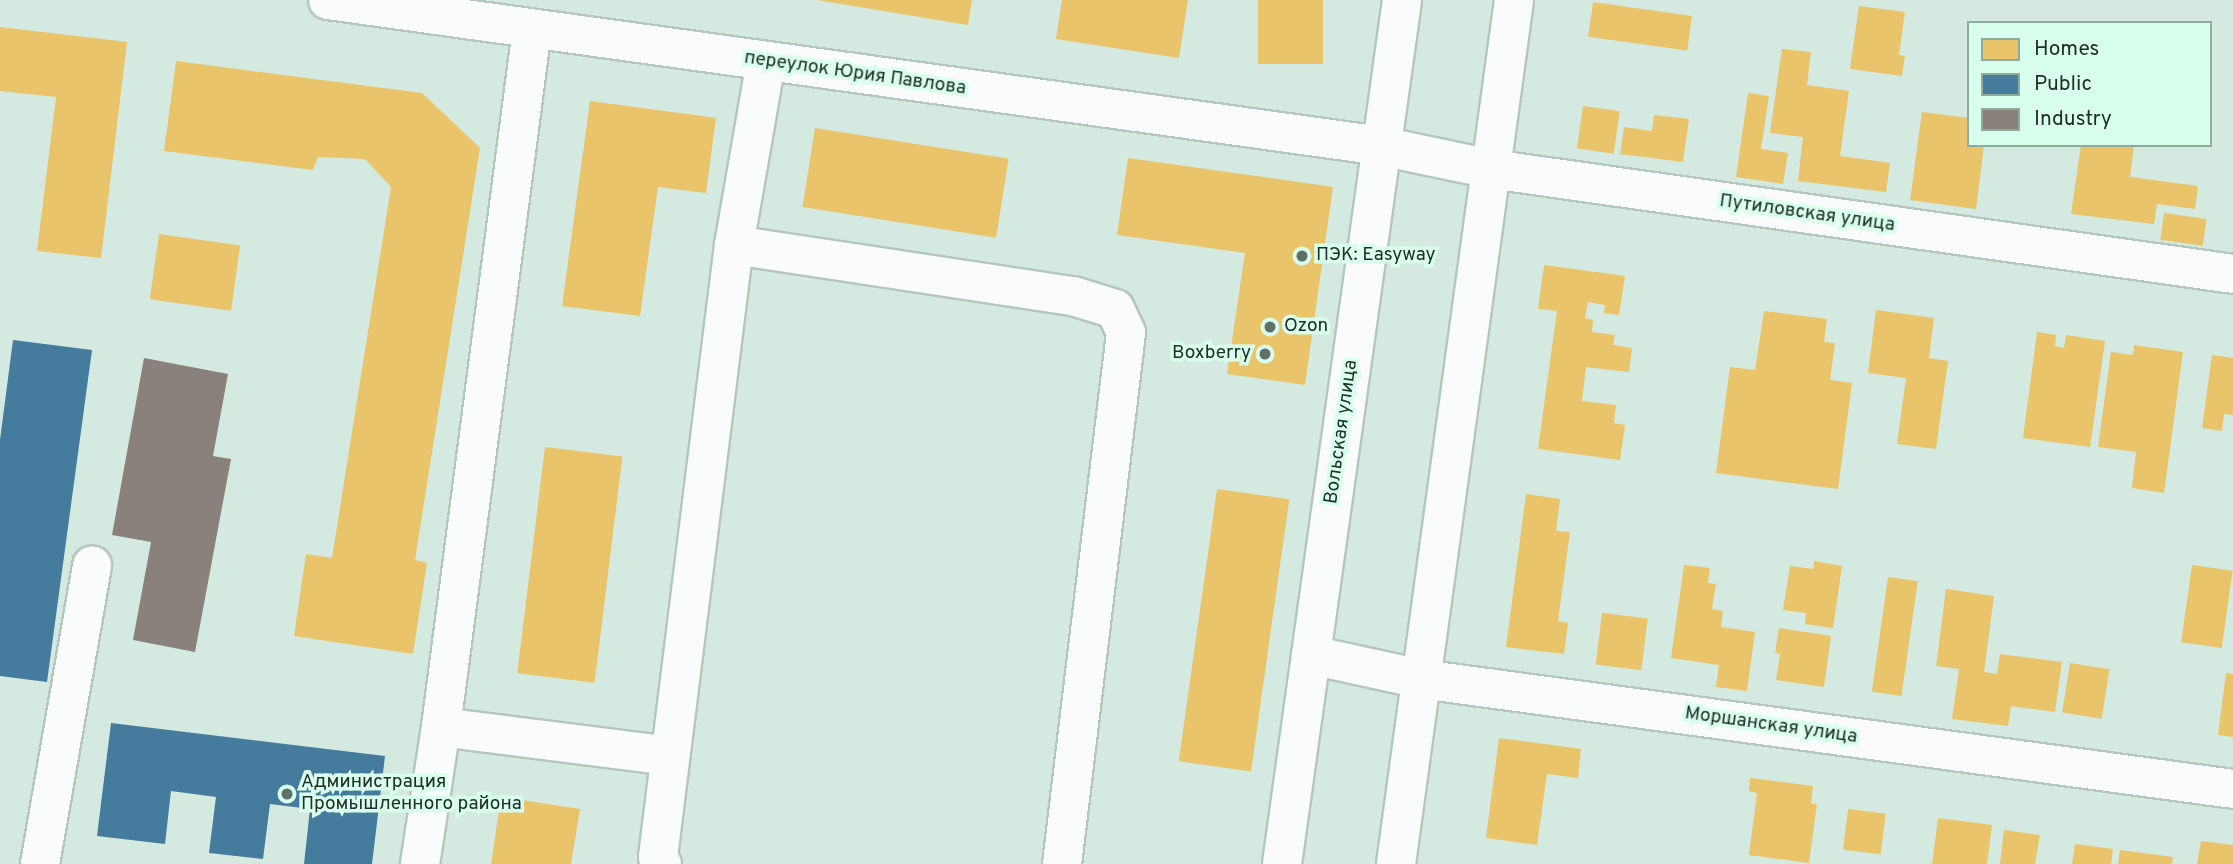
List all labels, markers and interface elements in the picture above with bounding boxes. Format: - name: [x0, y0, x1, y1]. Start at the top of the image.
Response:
- legend: [1967, 21, 2212, 147]
- text: Homes: [2034, 36, 2099, 63]
- street label: переулок Юрия Павлова: [743, 47, 967, 101]
- text: Public: [2034, 71, 2092, 98]
- text: Industry: [2034, 106, 2112, 133]
- street label: Путиловская улица: [1718, 190, 1896, 238]
- place label: ПЭК: Easyway: [1316, 245, 1436, 267]
- marker: ПЭК: Easyway: [1294, 248, 1310, 264]
- place label: Ozon: [1284, 316, 1328, 338]
- marker: Ozon: [1262, 319, 1278, 335]
- place label: Boxberry: [1172, 343, 1251, 365]
- marker: Boxberry: [1257, 346, 1273, 362]
- street label: Вольская улица: [1321, 358, 1363, 506]
- street label: Моршанская улица: [1683, 703, 1859, 749]
- place label: Администрация Промышленного района: [301, 772, 522, 816]
- marker: Администрация Промышленного района: [279, 786, 295, 802]

